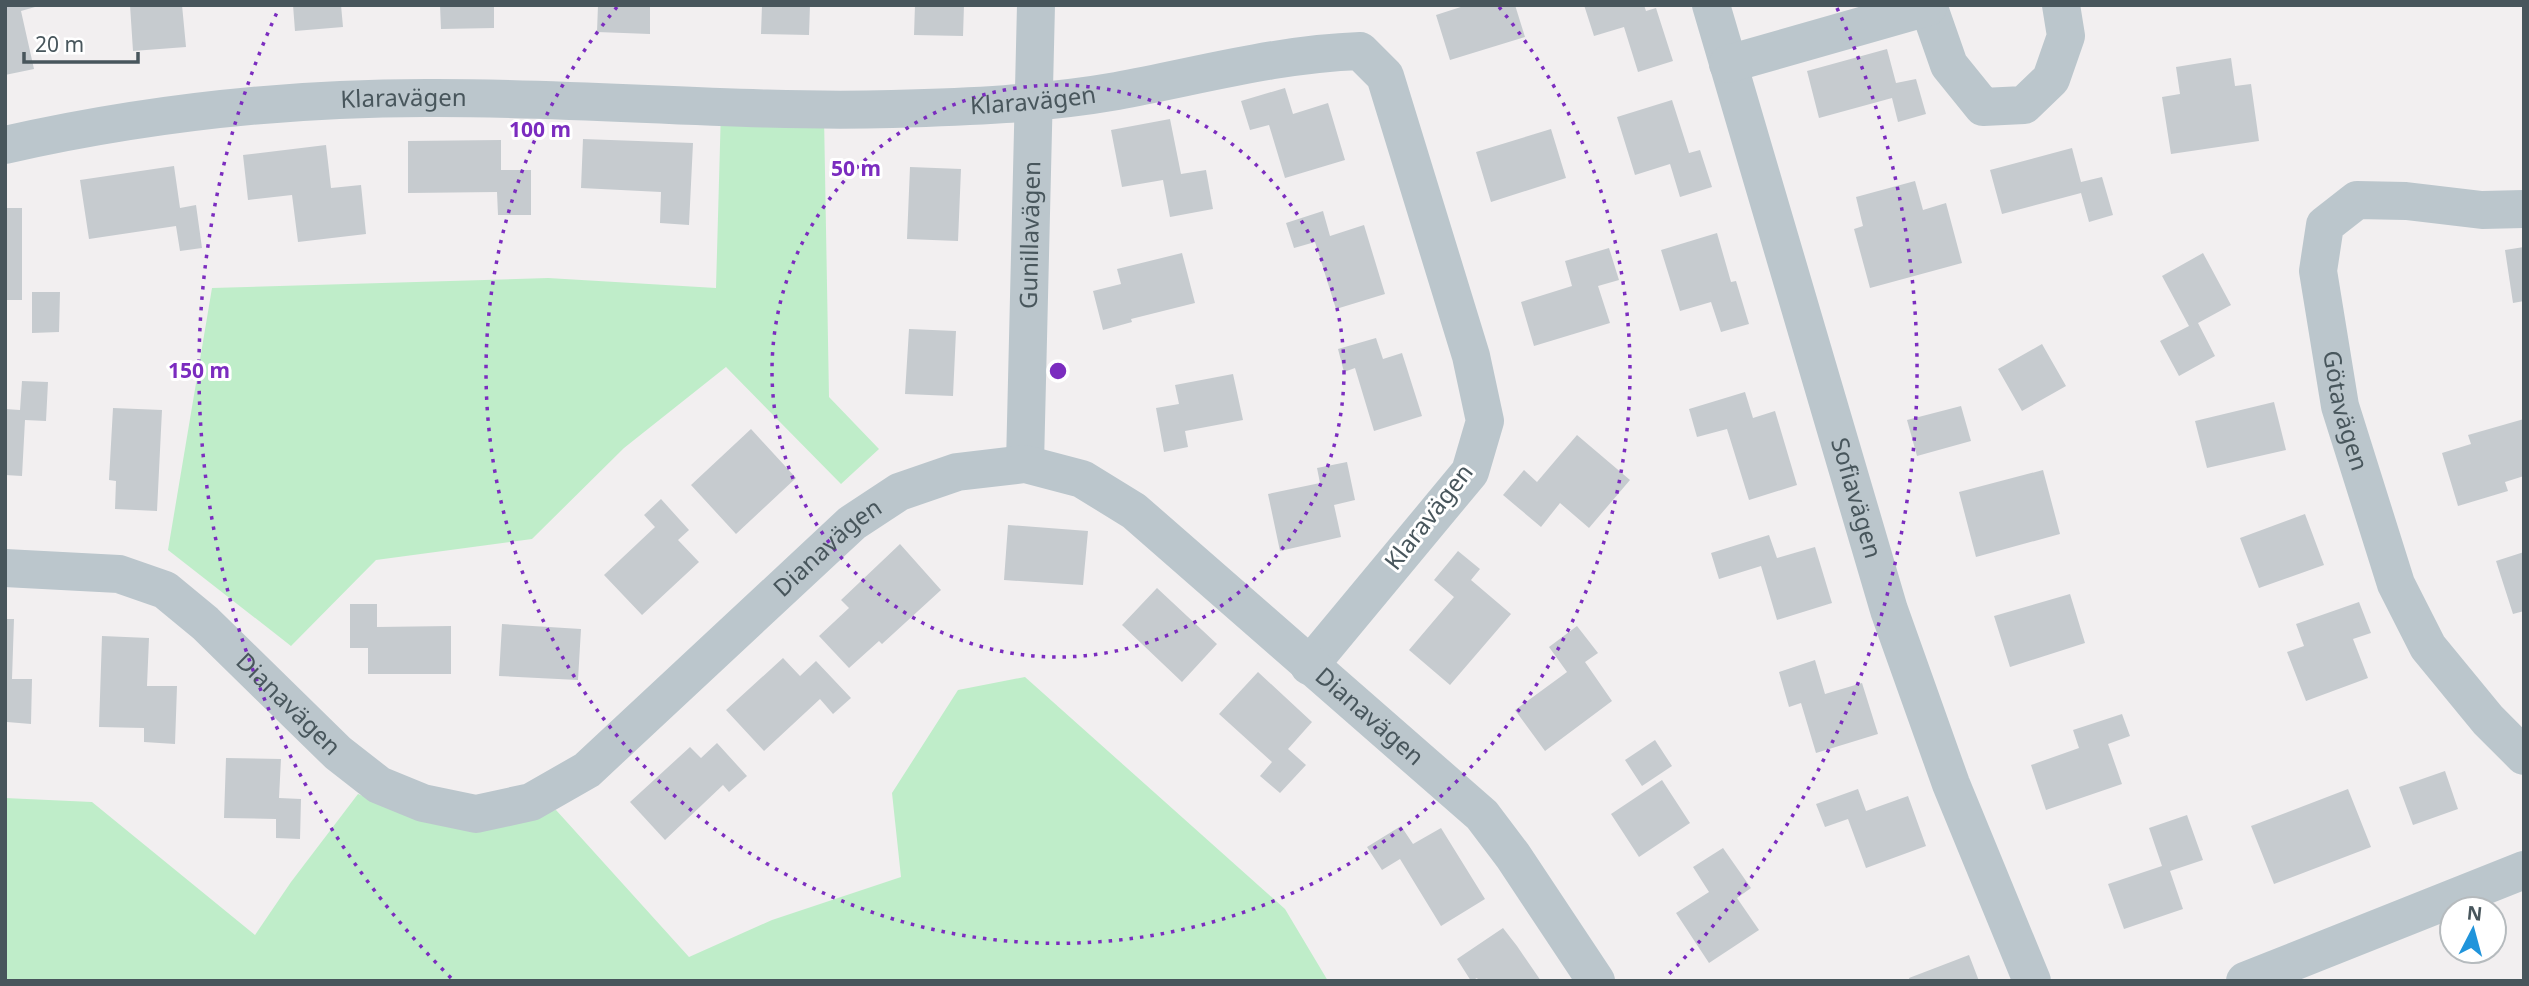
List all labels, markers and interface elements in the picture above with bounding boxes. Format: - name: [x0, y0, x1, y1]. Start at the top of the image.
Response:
- scale bar: [24, 21, 138, 65]
- text: 20 m: [35, 30, 84, 58]
- street label: Klaravägen: [969, 77, 1098, 121]
- street label: Klaravägen: [340, 80, 467, 115]
- text: 100 m: [509, 115, 571, 143]
- text: 50 m: [831, 154, 881, 182]
- street label: Gunillavägen: [1011, 161, 1047, 309]
- street label: Götavägen: [2316, 348, 2377, 474]
- text: 150 m: [168, 356, 230, 384]
- centre of rings: [1046, 359, 1070, 383]
- street label: Sofiavägen: [1824, 433, 1891, 562]
- street label: Klaravägen: [1376, 456, 1480, 576]
- street label: Dianavägen: [765, 490, 888, 603]
- street label: Dianavägen: [230, 644, 349, 762]
- street label: Dianavägen: [1309, 659, 1432, 772]
- north arrow: [2438, 895, 2508, 965]
- text: N: [2466, 899, 2484, 927]

